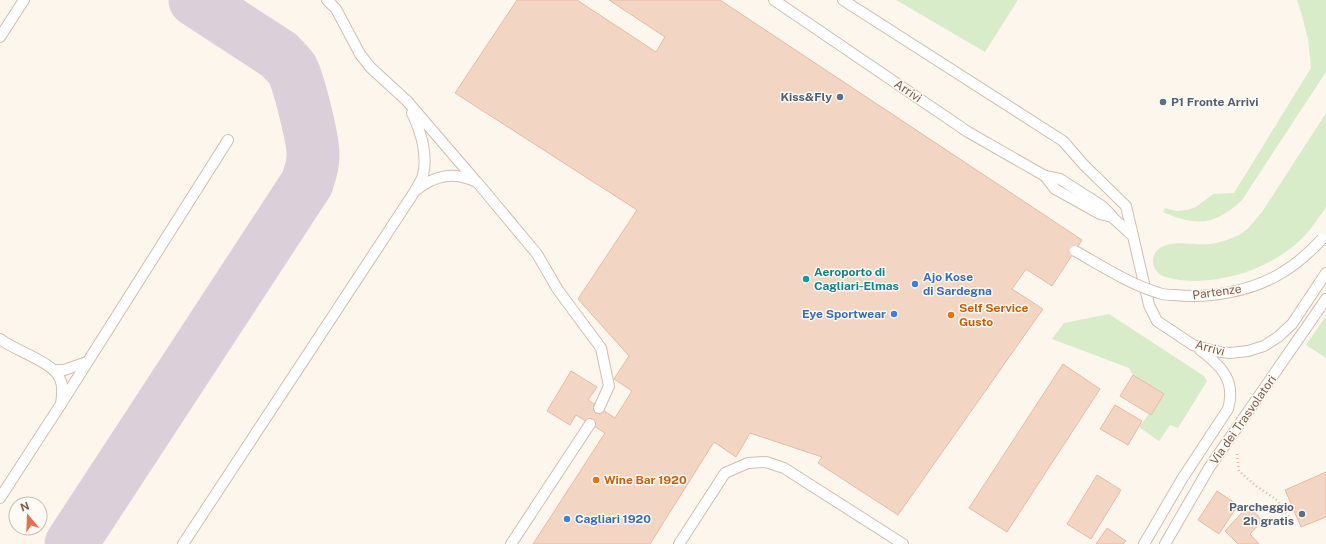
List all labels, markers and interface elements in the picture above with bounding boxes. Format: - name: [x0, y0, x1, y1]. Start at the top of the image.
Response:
- street label: Arrivi: [892, 77, 924, 105]
- place label: Kiss&Fly: [780, 90, 832, 104]
- marker: Kiss&Fly: [835, 92, 845, 102]
- place label: P1 Fronte Arrivi: [1171, 95, 1258, 109]
- marker: P1 Fronte Arrivi: [1158, 97, 1168, 107]
- place label: Aeroporto di Cagliari-Elmas: [814, 265, 899, 293]
- place label: Ajo Kose di Sardegna: [923, 270, 992, 298]
- marker: Aeroporto di Cagliari-Elmas: [801, 274, 811, 284]
- marker: Ajo Kose di Sardegna: [910, 279, 920, 289]
- street label: Partenze: [1192, 282, 1243, 302]
- place label: Self Service Gusto: [959, 301, 1029, 329]
- place label: Eye Sportwear: [802, 307, 886, 321]
- marker: Eye Sportwear: [889, 309, 899, 319]
- marker: Self Service Gusto: [946, 310, 956, 320]
- street label: Arrivi: [1194, 337, 1226, 359]
- street label: Via dei Trasvolatori: [1207, 373, 1279, 467]
- place label: Wine Bar 1920: [604, 473, 687, 487]
- marker: Wine Bar 1920: [591, 475, 601, 485]
- north arrow: [8, 496, 48, 536]
- text: N: [19, 499, 31, 514]
- place label: Parcheggio 2h gratis: [1229, 500, 1294, 528]
- marker: Parcheggio 2h gratis: [1297, 509, 1307, 519]
- place label: Cagliari 1920: [575, 512, 651, 526]
- marker: Cagliari 1920: [562, 514, 572, 524]

